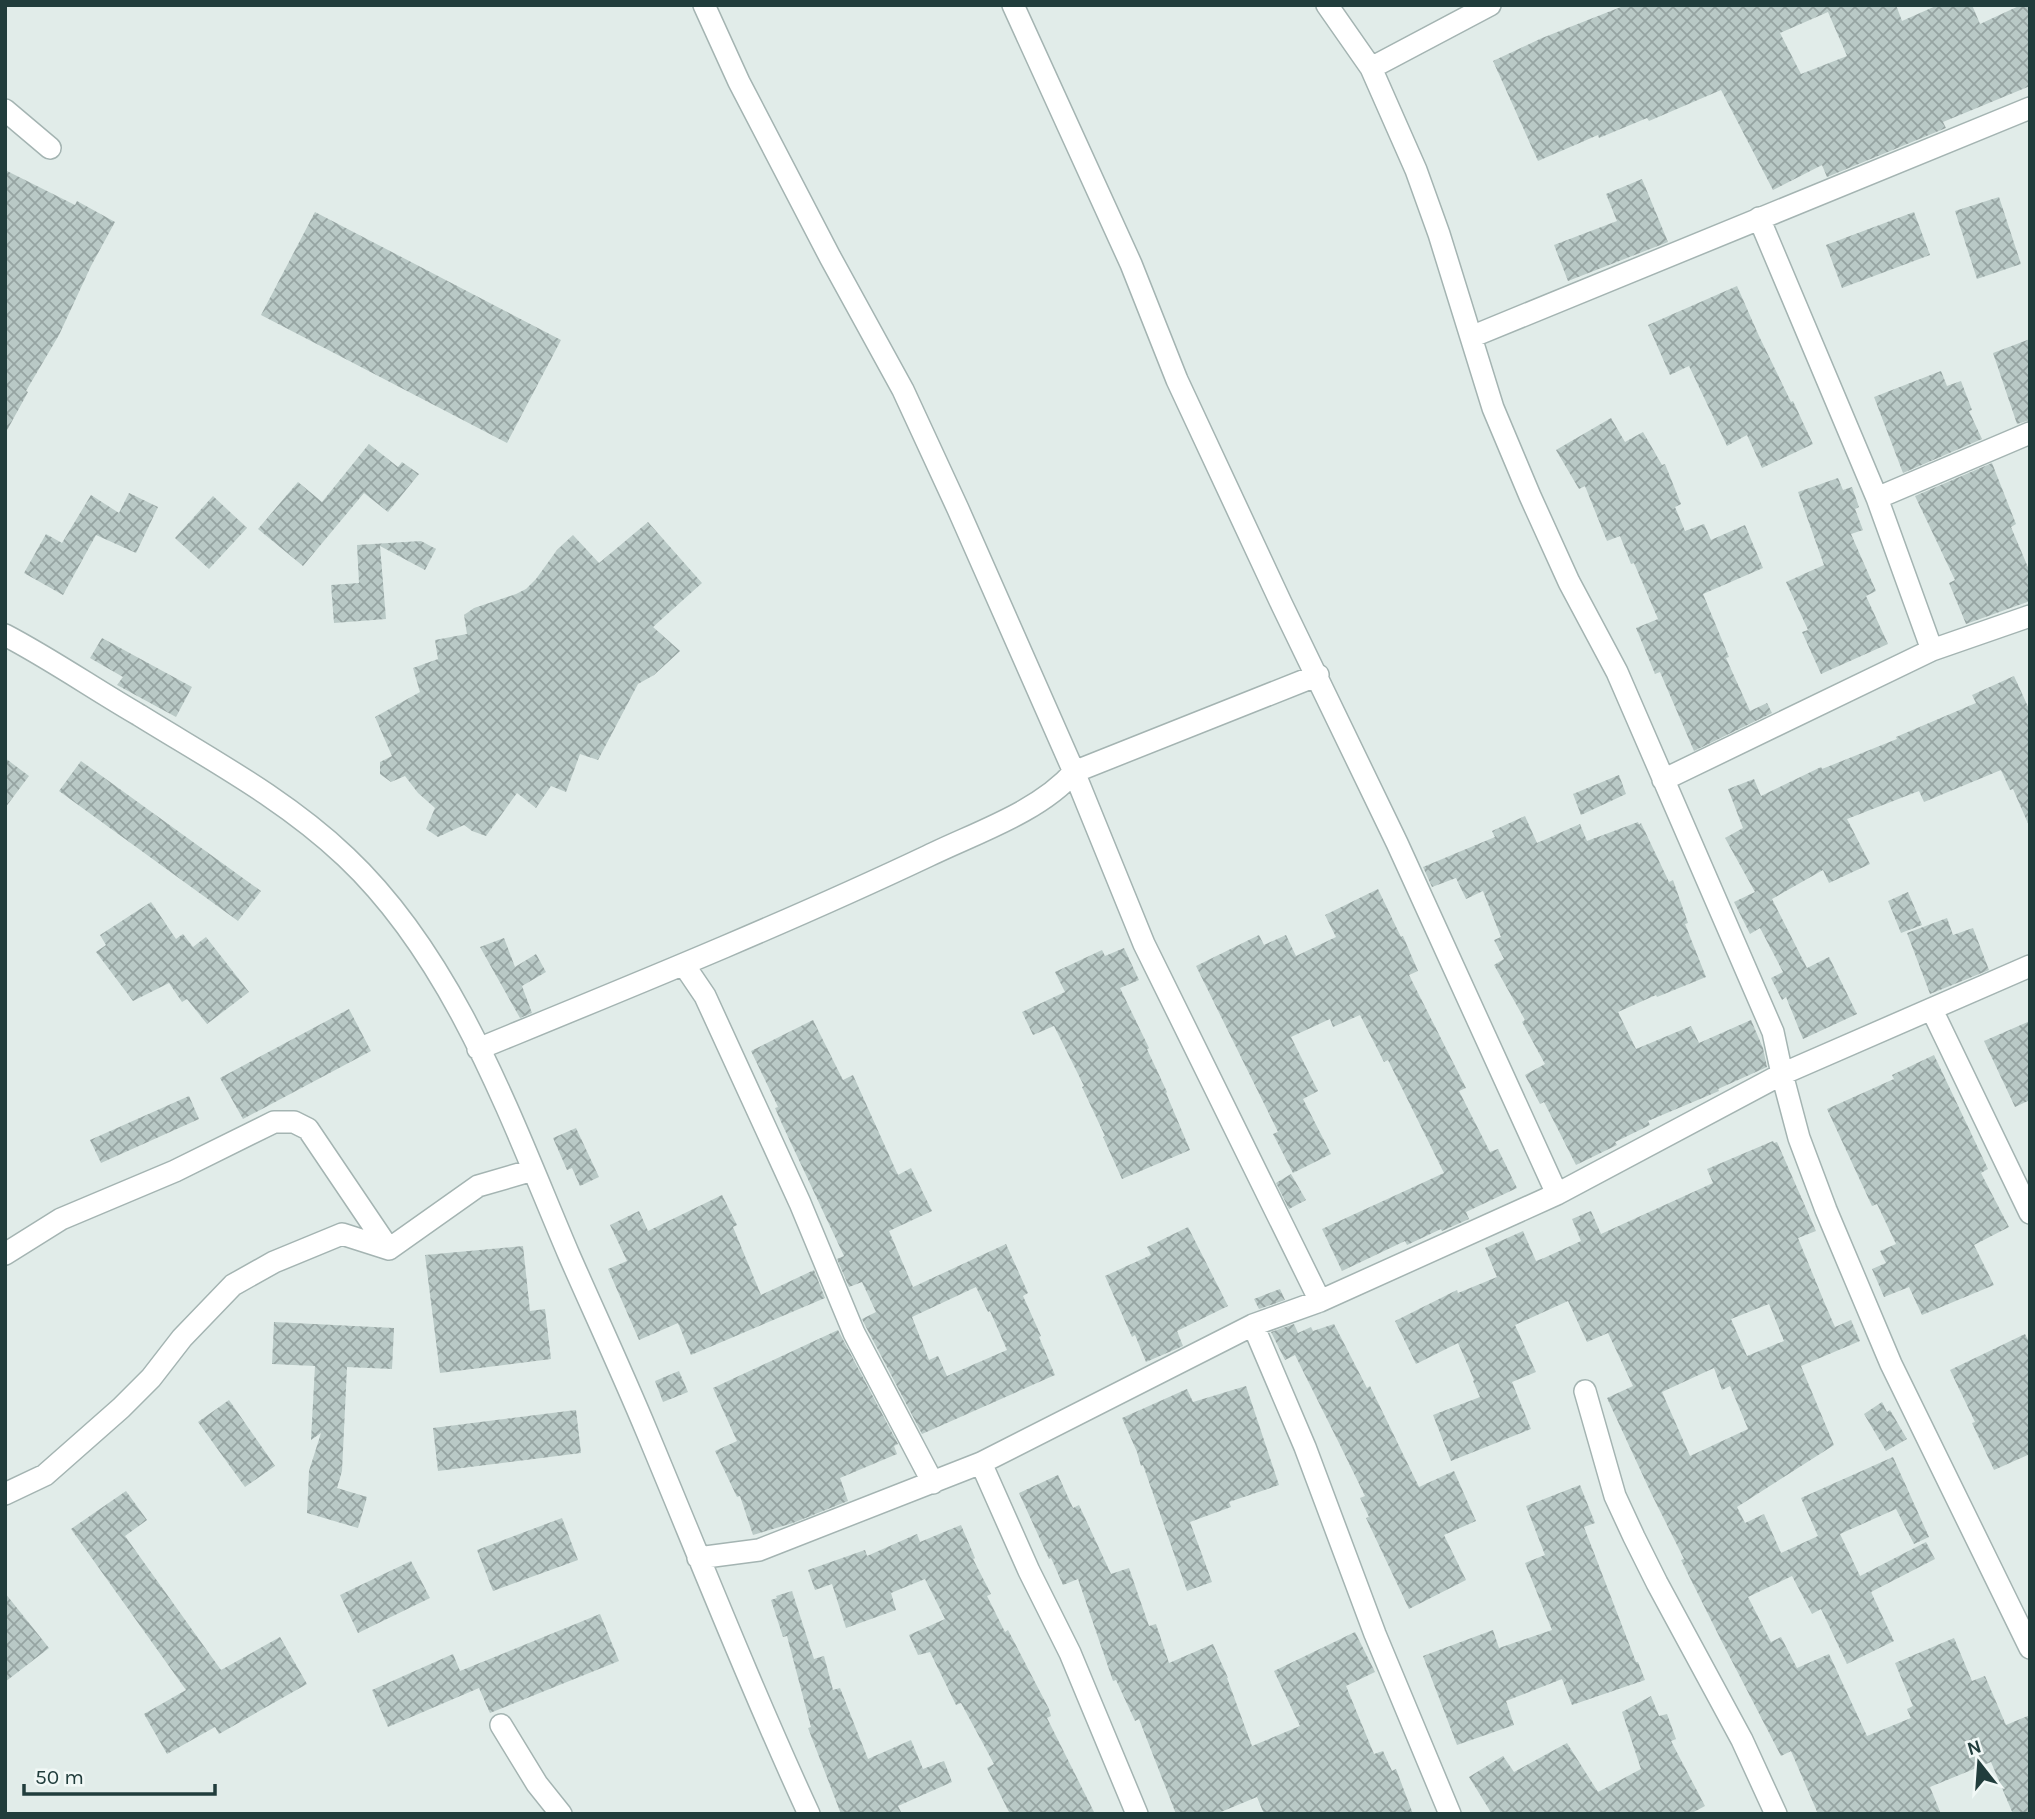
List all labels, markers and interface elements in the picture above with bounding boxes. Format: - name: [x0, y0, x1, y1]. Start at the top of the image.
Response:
- north arrow: [1944, 1728, 2014, 1798]
- text: N: [1965, 1735, 1984, 1760]
- scale bar: [24, 1752, 215, 1796]
- text: 50 m: [35, 1765, 84, 1789]

